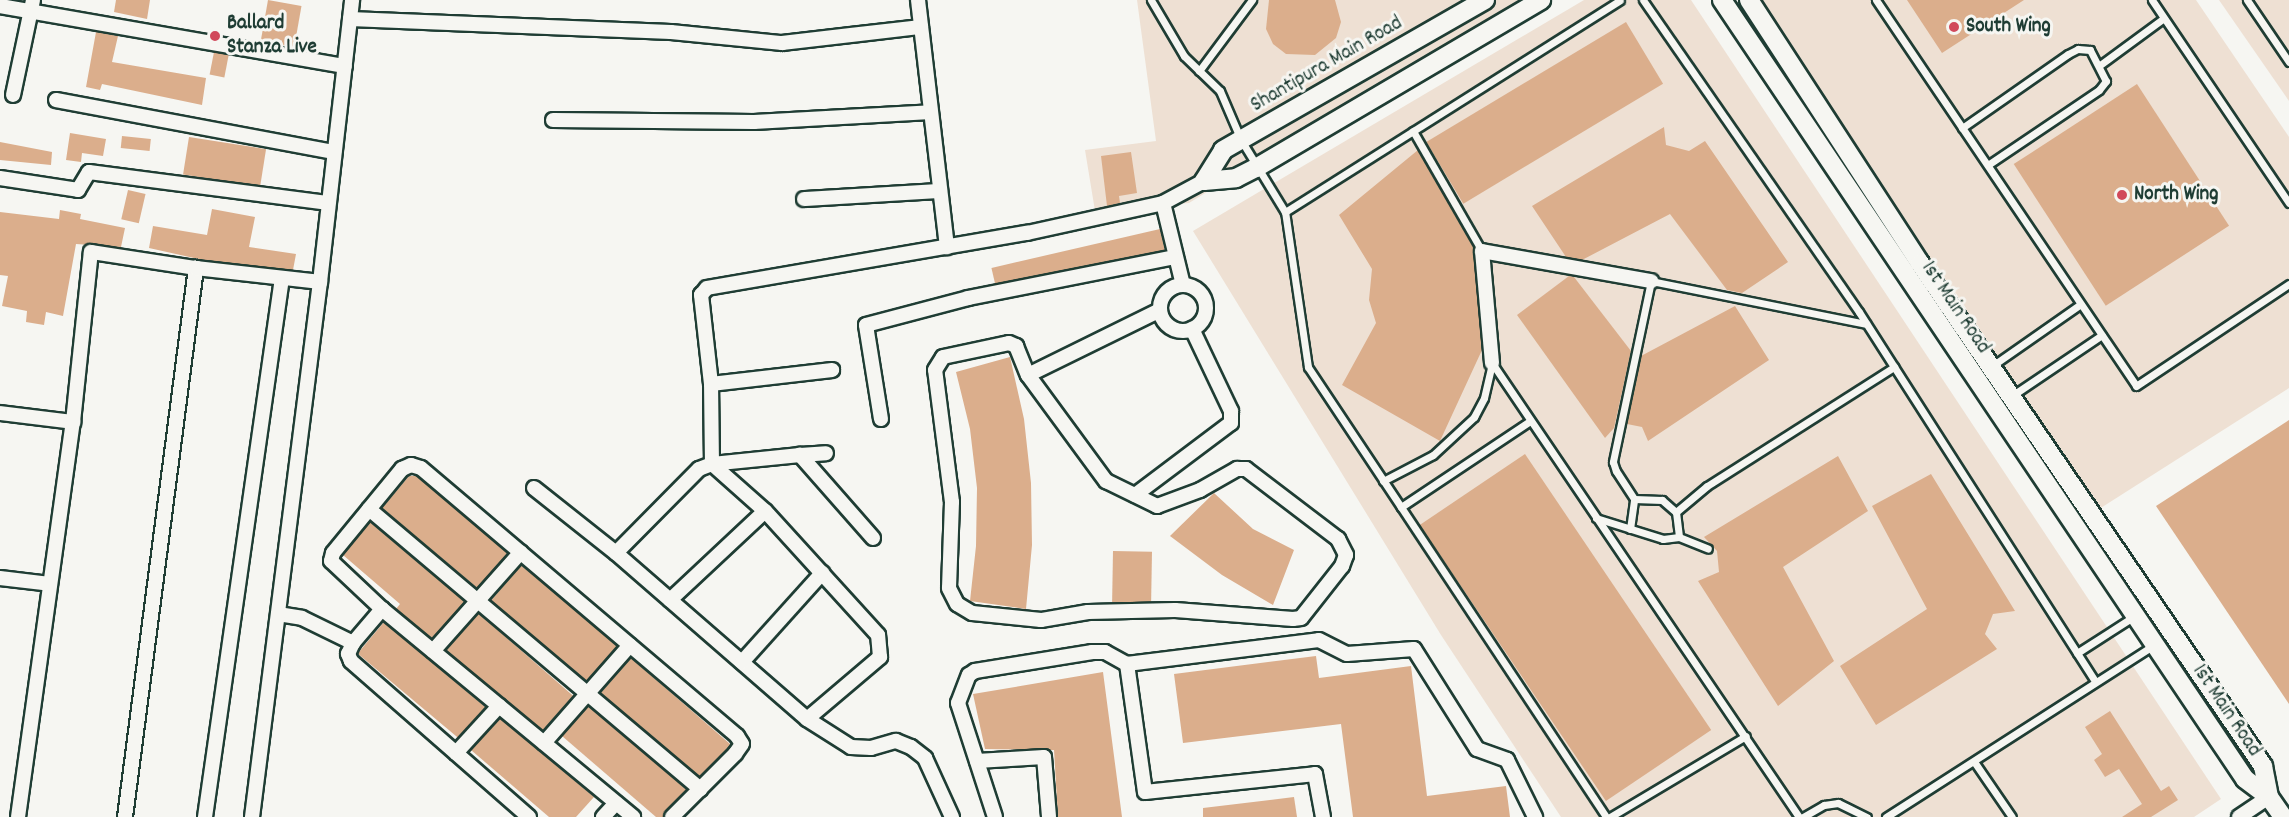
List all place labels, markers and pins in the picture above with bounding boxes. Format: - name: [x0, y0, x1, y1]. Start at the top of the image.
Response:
- place label: Ballard Stanza Live: [227, 11, 317, 61]
- place label: South Wing: [1966, 14, 2051, 40]
- marker: South Wing: [1947, 20, 1961, 34]
- marker: Ballard Stanza Live: [208, 29, 222, 43]
- place label: North Wing: [2134, 182, 2218, 208]
- marker: North Wing: [2115, 188, 2129, 202]

